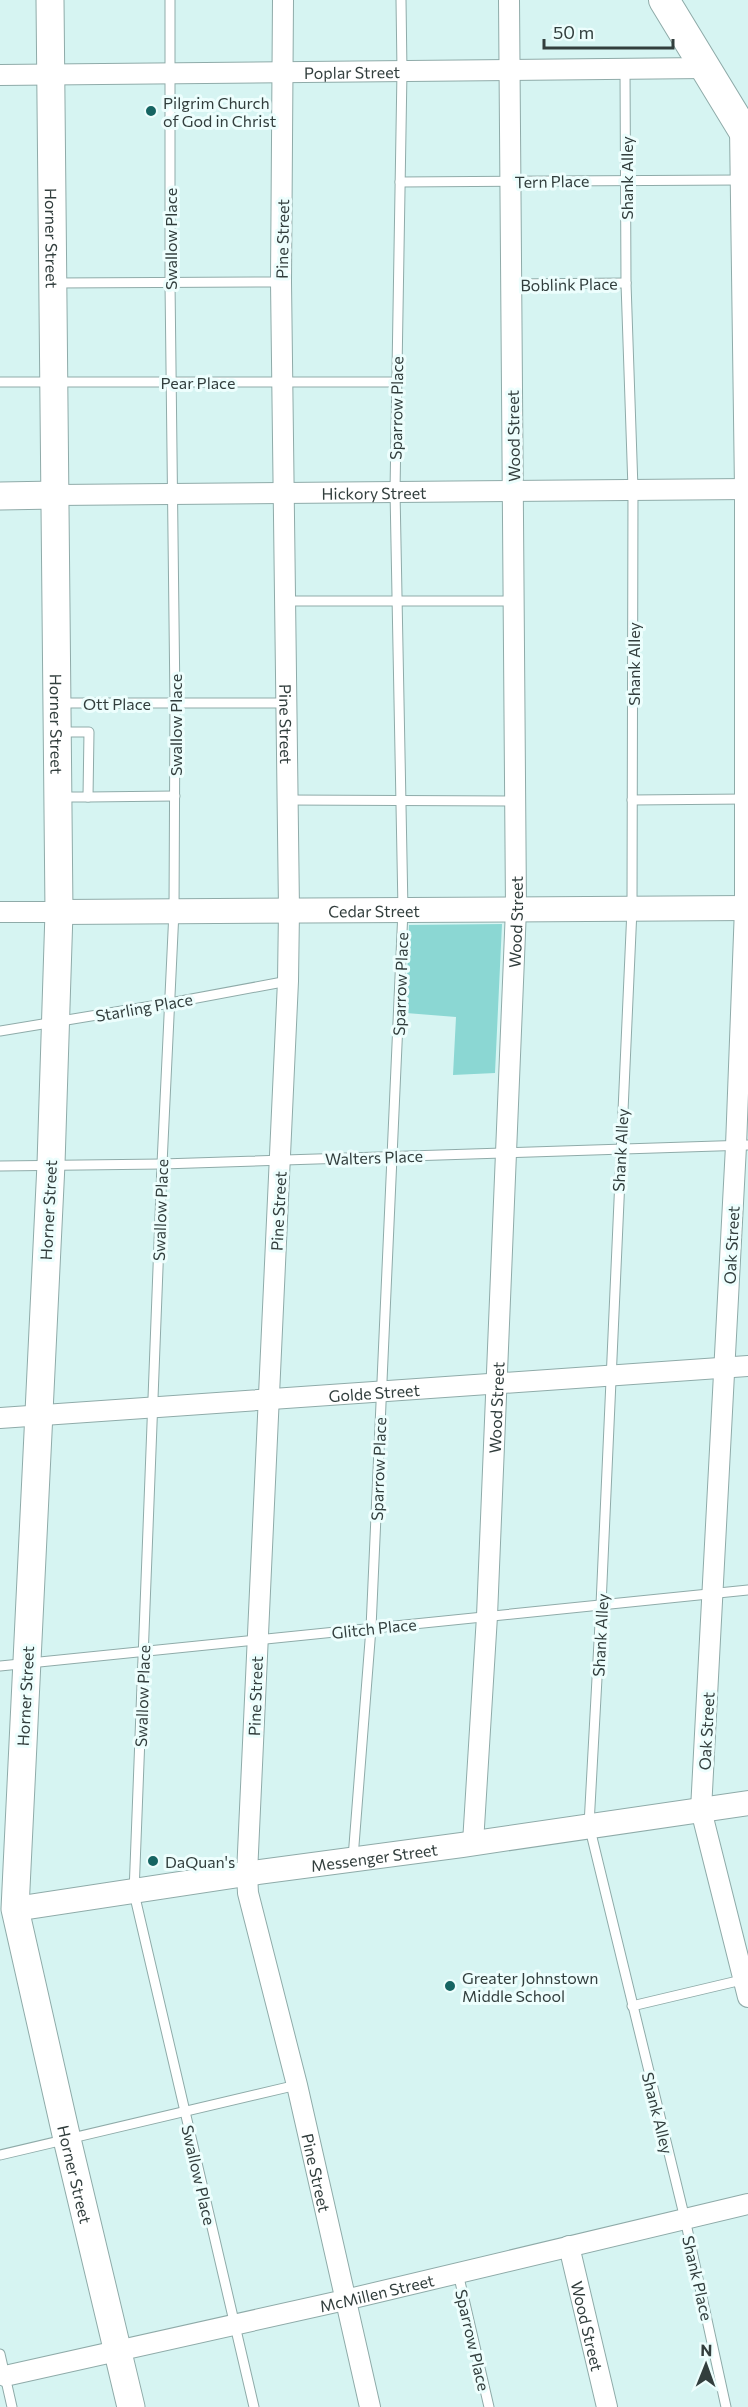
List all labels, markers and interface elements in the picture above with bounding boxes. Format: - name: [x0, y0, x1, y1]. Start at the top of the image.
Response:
- scale bar: [544, 12, 673, 50]
- text: 50 m: [553, 21, 594, 43]
- street label: Poplar Street: [304, 62, 401, 81]
- place label: Pilgrim Church of God in Christ: [163, 93, 277, 130]
- marker: Pilgrim Church of God in Christ: [144, 104, 158, 118]
- street label: Shank Alley: [617, 136, 636, 220]
- street label: Tern Place: [514, 171, 590, 191]
- street label: Horner Street: [42, 188, 62, 289]
- street label: Swallow Place: [161, 188, 180, 290]
- street label: Pine Street: [272, 198, 292, 279]
- street label: Boblink Place: [520, 274, 618, 294]
- street label: Sparrow Place: [386, 356, 406, 460]
- street label: Pear Place: [161, 373, 235, 392]
- street label: Wood Street: [503, 389, 523, 482]
- street label: Hickory Street: [321, 482, 427, 502]
- street label: Shank Alley: [624, 622, 643, 706]
- street label: Horner Street: [47, 674, 67, 775]
- street label: Swallow Place: [166, 674, 185, 776]
- street label: Pine Street: [277, 684, 297, 765]
- street label: Ott Place: [83, 694, 151, 713]
- street label: Wood Street: [504, 876, 526, 968]
- street label: Cedar Street: [328, 900, 420, 920]
- street label: Sparrow Place: [389, 932, 411, 1036]
- street label: Starling Place: [94, 989, 194, 1025]
- street label: Shank Alley: [608, 1108, 632, 1192]
- street label: Walters Place: [325, 1146, 423, 1168]
- street label: Horner Street: [36, 1159, 60, 1261]
- street label: Swallow Place: [149, 1159, 171, 1261]
- street label: Pine Street: [266, 1170, 290, 1251]
- street label: Oak Street: [719, 1205, 743, 1285]
- street label: Wood Street: [484, 1361, 507, 1454]
- street label: Golde Street: [328, 1379, 421, 1405]
- street label: Sparrow Place: [367, 1417, 389, 1521]
- street label: Shank Alley: [588, 1593, 612, 1677]
- street label: Glitch Place: [331, 1614, 417, 1642]
- street label: Horner Street: [13, 1645, 37, 1747]
- street label: Swallow Place: [131, 1645, 153, 1747]
- street label: Pine Street: [244, 1655, 266, 1736]
- street label: Oak Street: [694, 1691, 718, 1771]
- street label: Messenger Street: [310, 1839, 439, 1875]
- place label: DaQuan's: [165, 1852, 235, 1871]
- marker: DaQuan's: [146, 1854, 160, 1868]
- place label: Greater Johnstown Middle School: [462, 1968, 598, 2005]
- marker: Greater Johnstown Middle School: [443, 1979, 457, 1993]
- street label: Shank Alley: [639, 2070, 677, 2156]
- street label: Horner Street: [55, 2123, 96, 2226]
- street label: Swallow Place: [178, 2123, 220, 2227]
- street label: Pine Street: [299, 2131, 335, 2214]
- street label: Shank Place: [679, 2234, 717, 2322]
- street label: McMillen Street: [318, 2270, 436, 2315]
- street label: Wood Street: [568, 2279, 608, 2373]
- street label: Sparrow Place: [452, 2287, 494, 2393]
- north arrow: [676, 2335, 736, 2395]
- text: N: [700, 2340, 712, 2359]

